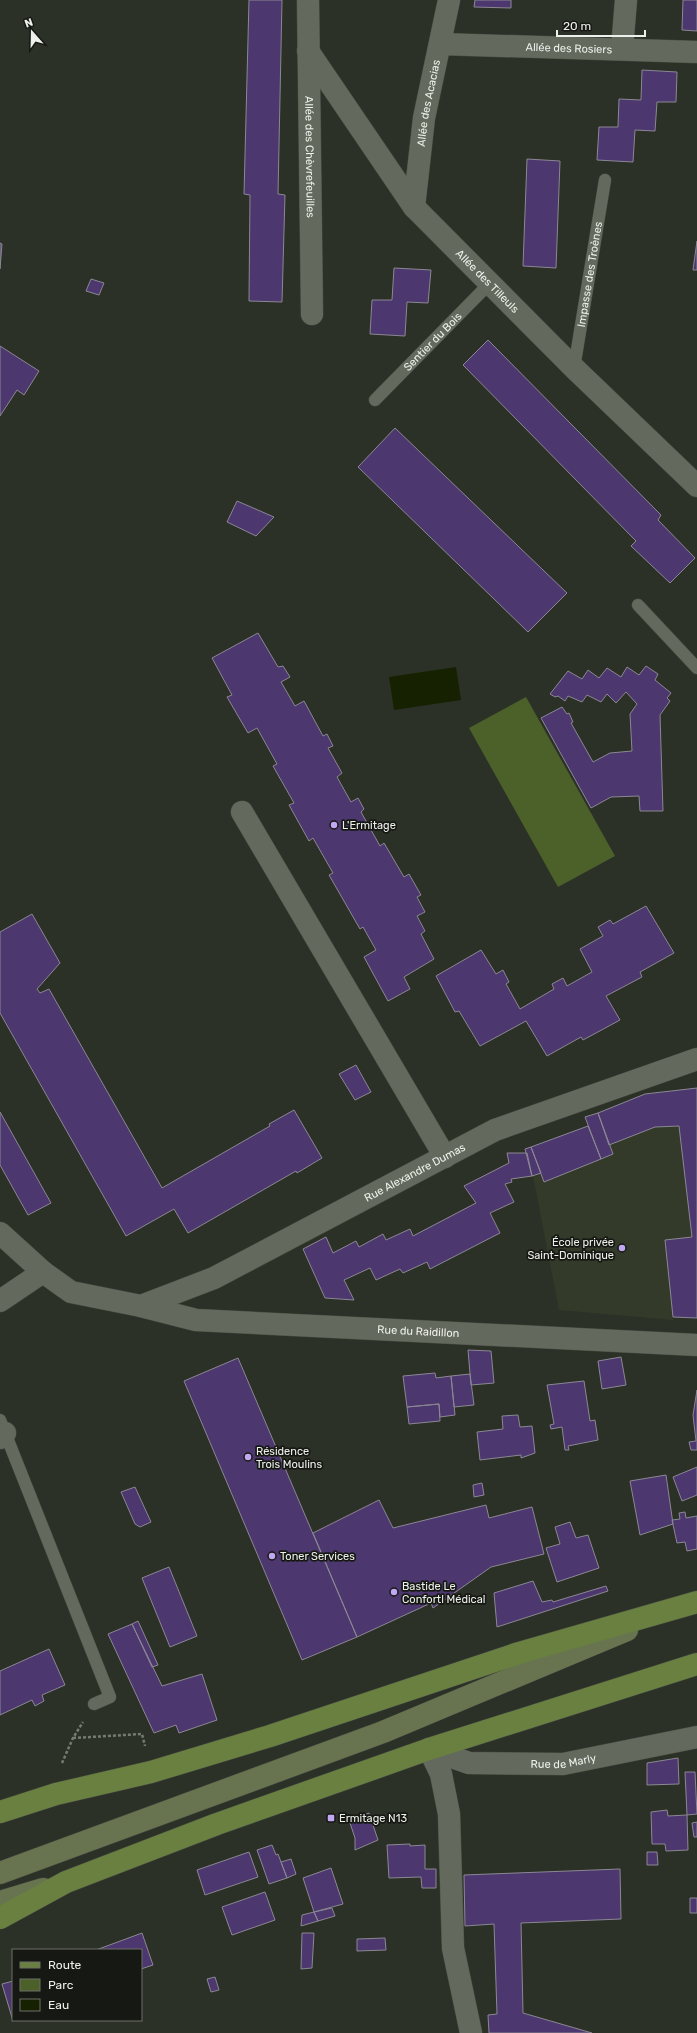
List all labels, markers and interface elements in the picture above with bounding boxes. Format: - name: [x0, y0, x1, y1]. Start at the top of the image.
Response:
- north arrow: [12, 12, 52, 52]
- scale bar: [557, 12, 645, 38]
- text: N: [23, 16, 35, 31]
- text: 20 m: [563, 19, 591, 33]
- street label: Allée des Rosiers: [525, 40, 613, 56]
- street label: Allée des Acacias: [414, 58, 443, 147]
- street label: Allée des Chèvrefeuilles: [303, 96, 317, 218]
- street label: Impasse des Troènes: [574, 220, 605, 328]
- street label: Allée des Tilleuls: [453, 247, 522, 316]
- street label: Sentier du Bois: [401, 309, 464, 374]
- place label: L'Ermitage: [342, 819, 396, 832]
- marker: L'Ermitage: [329, 820, 339, 830]
- street label: Rue Alexandre Dumas: [362, 1140, 468, 1204]
- place label: École privée Saint-Dominique: [527, 1236, 614, 1262]
- marker: École privée Saint-Dominique: [617, 1243, 627, 1253]
- street label: Rue du Raidillon: [377, 1323, 460, 1340]
- place label: Résidence Trois Moulins: [256, 1445, 322, 1471]
- marker: Résidence Trois Moulins: [243, 1452, 253, 1462]
- place label: Toner Services: [280, 1550, 355, 1563]
- marker: Toner Services: [267, 1551, 277, 1561]
- place label: Bastide Le Confortl Médical: [402, 1580, 485, 1606]
- marker: Bastide Le Confortl Médical: [389, 1587, 399, 1597]
- street label: Rue de Marly: [531, 1751, 597, 1771]
- place label: Ermitage N13: [339, 1812, 407, 1825]
- marker: Ermitage N13: [326, 1813, 336, 1823]
- legend: [12, 1949, 142, 2021]
- text: Route: [48, 1958, 82, 1972]
- text: Parc: [48, 1978, 74, 1992]
- text: Eau: [48, 1998, 69, 2012]

